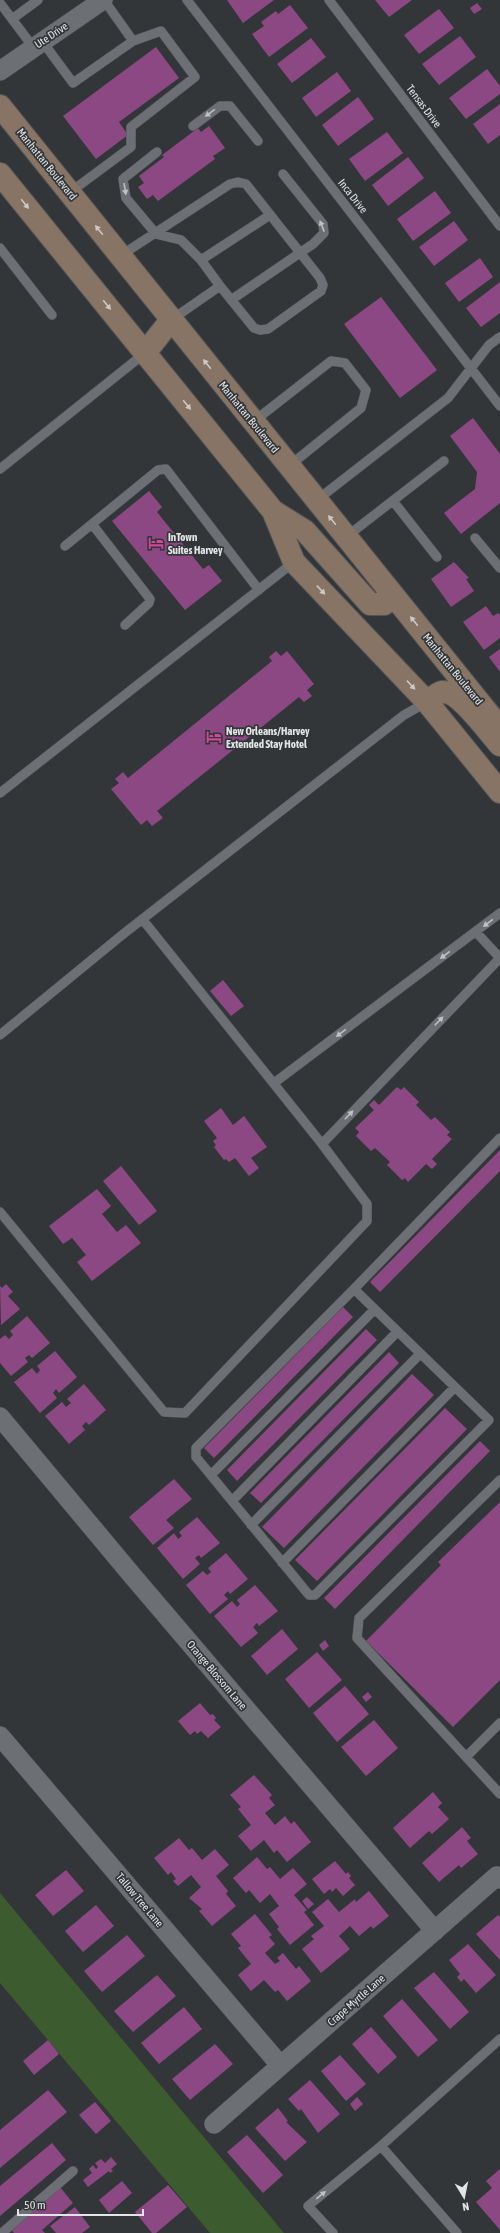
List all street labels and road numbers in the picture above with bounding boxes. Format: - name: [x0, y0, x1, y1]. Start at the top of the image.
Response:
- street label: Ute Drive: [32, 20, 70, 50]
- street label: Tensas Drive: [404, 82, 444, 130]
- street label: Manhattan Boulevard: [15, 126, 79, 202]
- street label: Inca Drive: [336, 176, 370, 216]
- street label: Manhattan Boulevard: [217, 379, 281, 455]
- street label: Manhattan Boulevard: [421, 631, 485, 707]
- street label: Orange Blossom Lane: [185, 1638, 249, 1712]
- street label: Tallow Tree Lane: [114, 1871, 166, 1929]
- street label: Crape Myrtle Lane: [325, 1972, 387, 2028]

